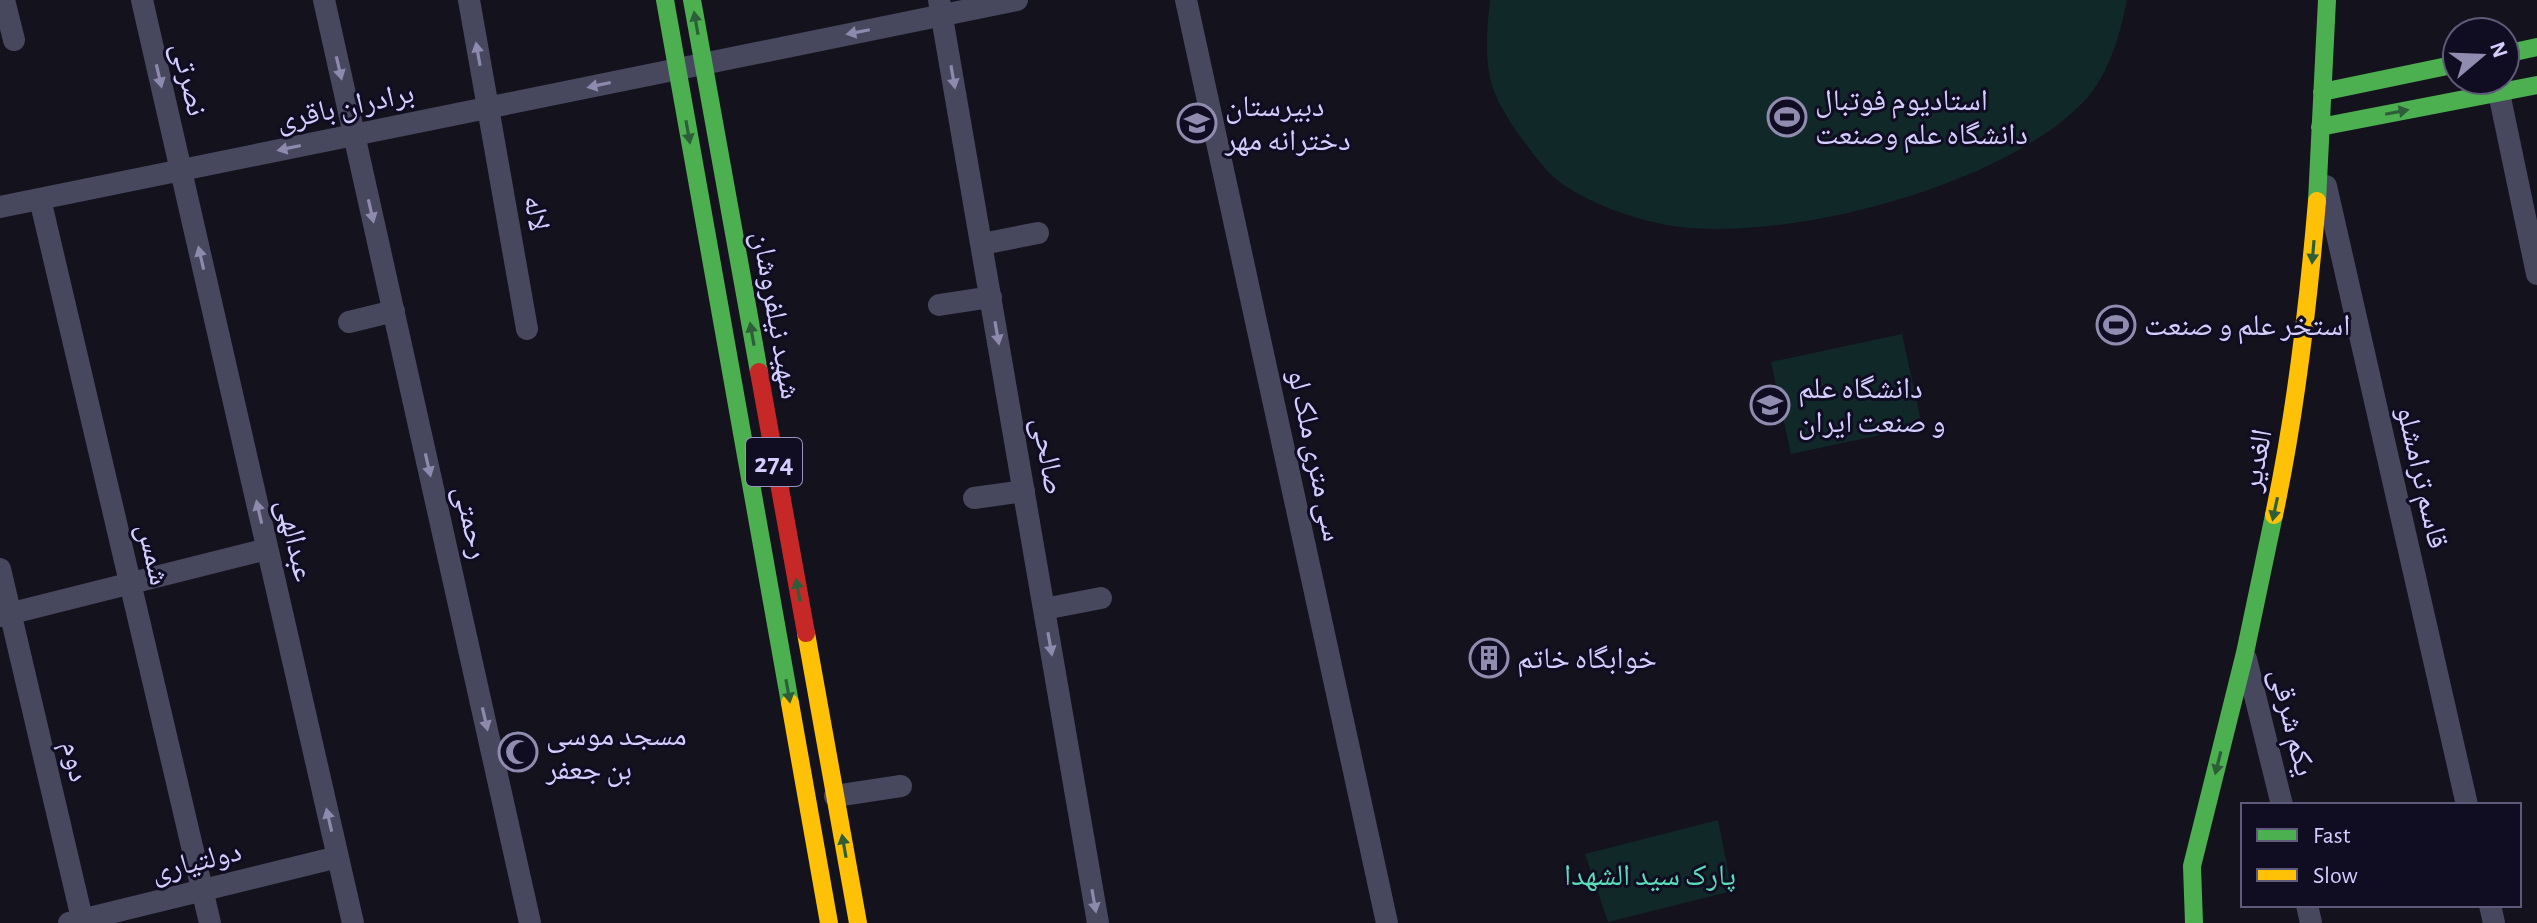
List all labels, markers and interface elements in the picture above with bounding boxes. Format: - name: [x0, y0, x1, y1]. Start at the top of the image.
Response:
- one-way arrow: [689, 11, 702, 36]
- north arrow: [2441, 16, 2521, 96]
- one-way arrow: [846, 27, 871, 39]
- street label: نصرتی: [164, 39, 212, 119]
- text: N: [2486, 39, 2512, 61]
- one-way arrow: [472, 41, 484, 66]
- one-way arrow: [333, 55, 346, 80]
- one-way arrow: [153, 64, 166, 89]
- one-way arrow: [947, 65, 960, 90]
- street label: برادران باقری: [273, 78, 417, 138]
- one-way arrow: [586, 79, 611, 92]
- place label: استادیوم فوتبال دانشگاه علم وصنعت: [1815, 86, 2028, 154]
- place label: دبیرستان دخترانه مهر: [1224, 92, 1351, 157]
- sports icon: استادیوم فوتبال دانشگاه علم وصنعت: [1766, 96, 1808, 138]
- school or university icon: دبیرستان دخترانه مهر: [1176, 102, 1218, 144]
- one-way arrow: [2384, 106, 2409, 118]
- one-way arrow: [683, 120, 695, 145]
- one-way arrow: [277, 143, 302, 155]
- street label: لاله: [518, 193, 554, 233]
- one-way arrow: [366, 199, 378, 224]
- street label: شهید نیلفروشان: [744, 229, 806, 402]
- one-way arrow: [2306, 240, 2319, 265]
- one-way arrow: [194, 246, 206, 271]
- sports icon: استخر علم و صنعت: [2095, 304, 2137, 346]
- place label: استخر علم و صنعت: [2144, 311, 2350, 345]
- one-way arrow: [991, 321, 1004, 346]
- one-way arrow: [745, 322, 757, 347]
- street label: سی متری ملک لو: [1280, 366, 1348, 544]
- place label: دانشگاه علم و صنعت ایران: [1798, 374, 1945, 440]
- school or university icon: دانشگاه علم و صنعت ایران: [1749, 384, 1791, 426]
- street label: قاسم ترامشلو: [2387, 403, 2453, 552]
- street label: صالحی: [1024, 415, 1070, 498]
- street label: الغدیر: [2236, 427, 2278, 495]
- road number: 274: [746, 438, 802, 486]
- one-way arrow: [422, 453, 435, 478]
- street label: رحمتی: [446, 483, 494, 562]
- street label: عبدالهی: [269, 496, 319, 585]
- one-way arrow: [2268, 497, 2281, 522]
- one-way arrow: [252, 499, 265, 524]
- street label: شمس: [129, 520, 175, 589]
- one-way arrow: [791, 578, 803, 603]
- one-way arrow: [1045, 632, 1057, 657]
- building icon: خوابگاه خاتم: [1468, 637, 1510, 679]
- place label: خوابگاه خاتم: [1517, 644, 1657, 678]
- street label: یکم شرقی: [2260, 665, 2320, 780]
- one-way arrow: [782, 679, 794, 704]
- one-way arrow: [479, 706, 492, 731]
- place label: مسجد موسی بن جعفر: [545, 721, 687, 787]
- mosque icon: مسجد موسی بن جعفر: [497, 731, 539, 773]
- street label: دوم: [53, 738, 94, 785]
- one-way arrow: [2211, 751, 2223, 776]
- legend: [2241, 803, 2521, 907]
- one-way arrow: [322, 807, 335, 832]
- text: Fast: [2313, 824, 2351, 848]
- one-way arrow: [837, 833, 849, 858]
- street label: دولتیاری: [148, 836, 245, 890]
- park label: پارک سید الشهدا: [1564, 861, 1736, 893]
- text: Slow: [2313, 864, 2358, 888]
- one-way arrow: [1088, 889, 1101, 914]

